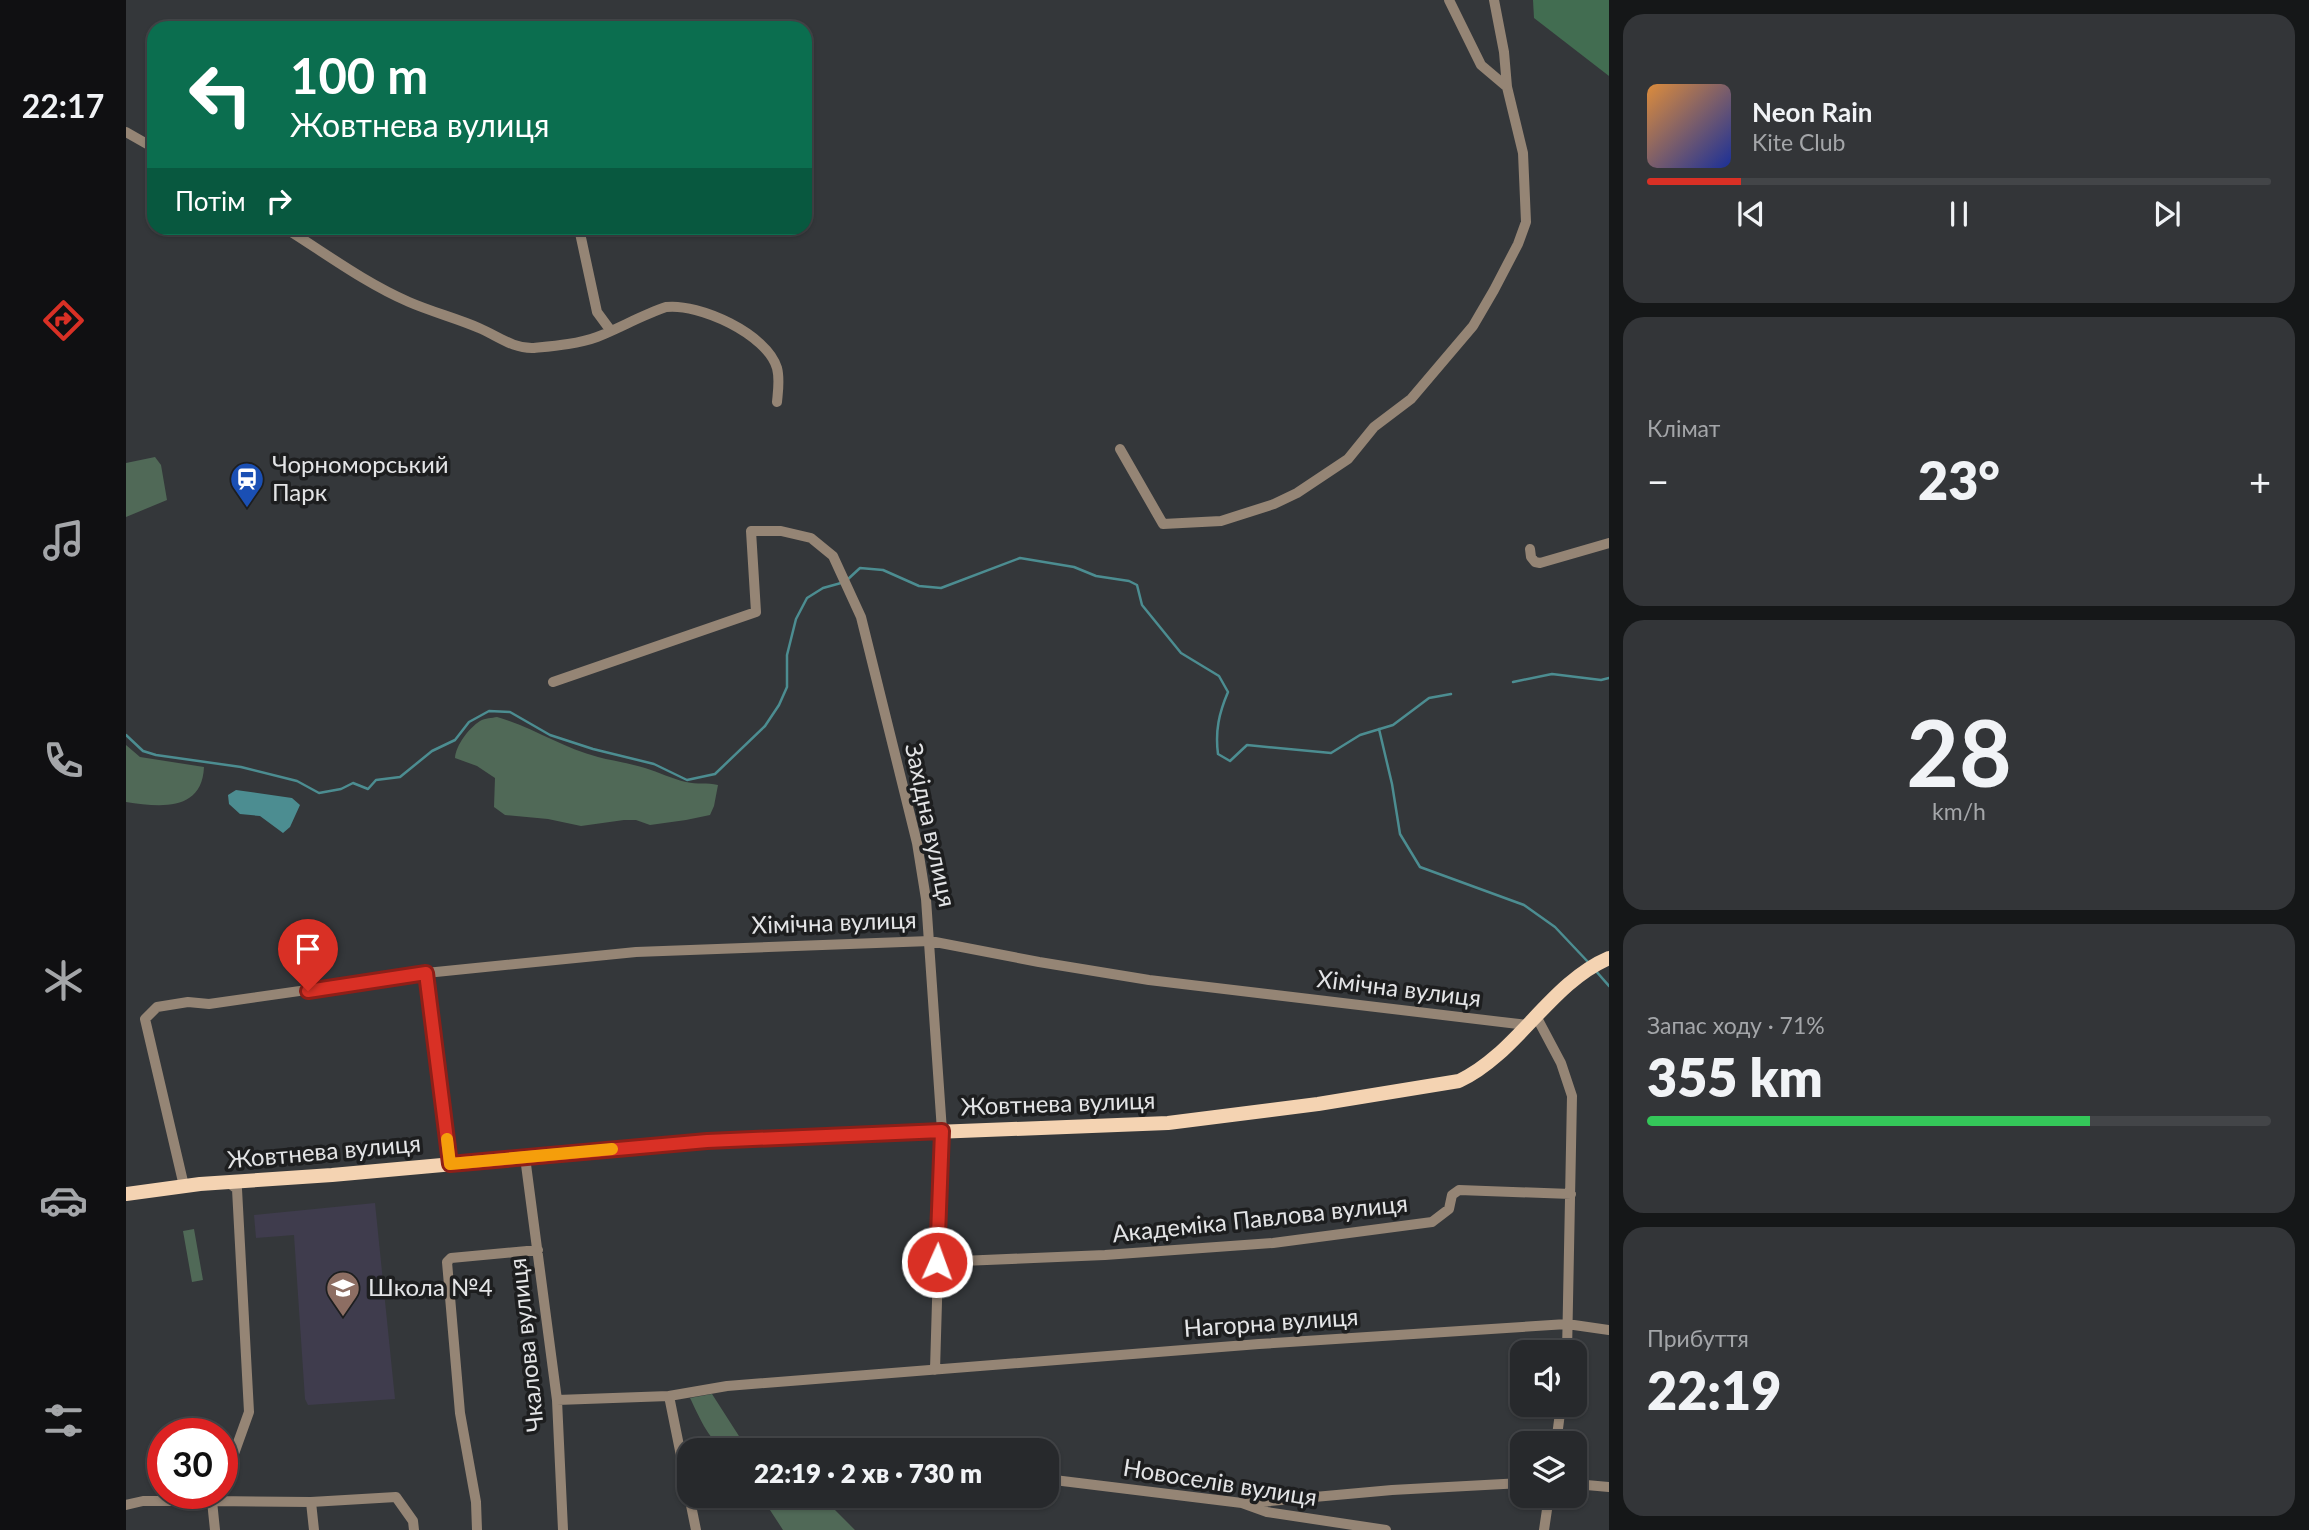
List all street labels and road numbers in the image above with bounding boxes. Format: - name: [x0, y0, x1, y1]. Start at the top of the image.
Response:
- street label: Західна вулиця: [900, 740, 963, 909]
- street label: Хімічна вулиця: [751, 904, 917, 939]
- street label: Хімічна вулиця: [1316, 963, 1483, 1012]
- street label: Жовтнева вулиця: [960, 1085, 1156, 1120]
- street label: Жовтнева вулиця: [226, 1128, 422, 1173]
- street label: Академіка Павлова вулиця: [1111, 1188, 1409, 1247]
- street label: Чкалова вулиця: [502, 1257, 549, 1434]
- street label: Нагорна вулиця: [1183, 1301, 1359, 1342]
- street label: Новоселів вулиця: [1121, 1452, 1319, 1511]

